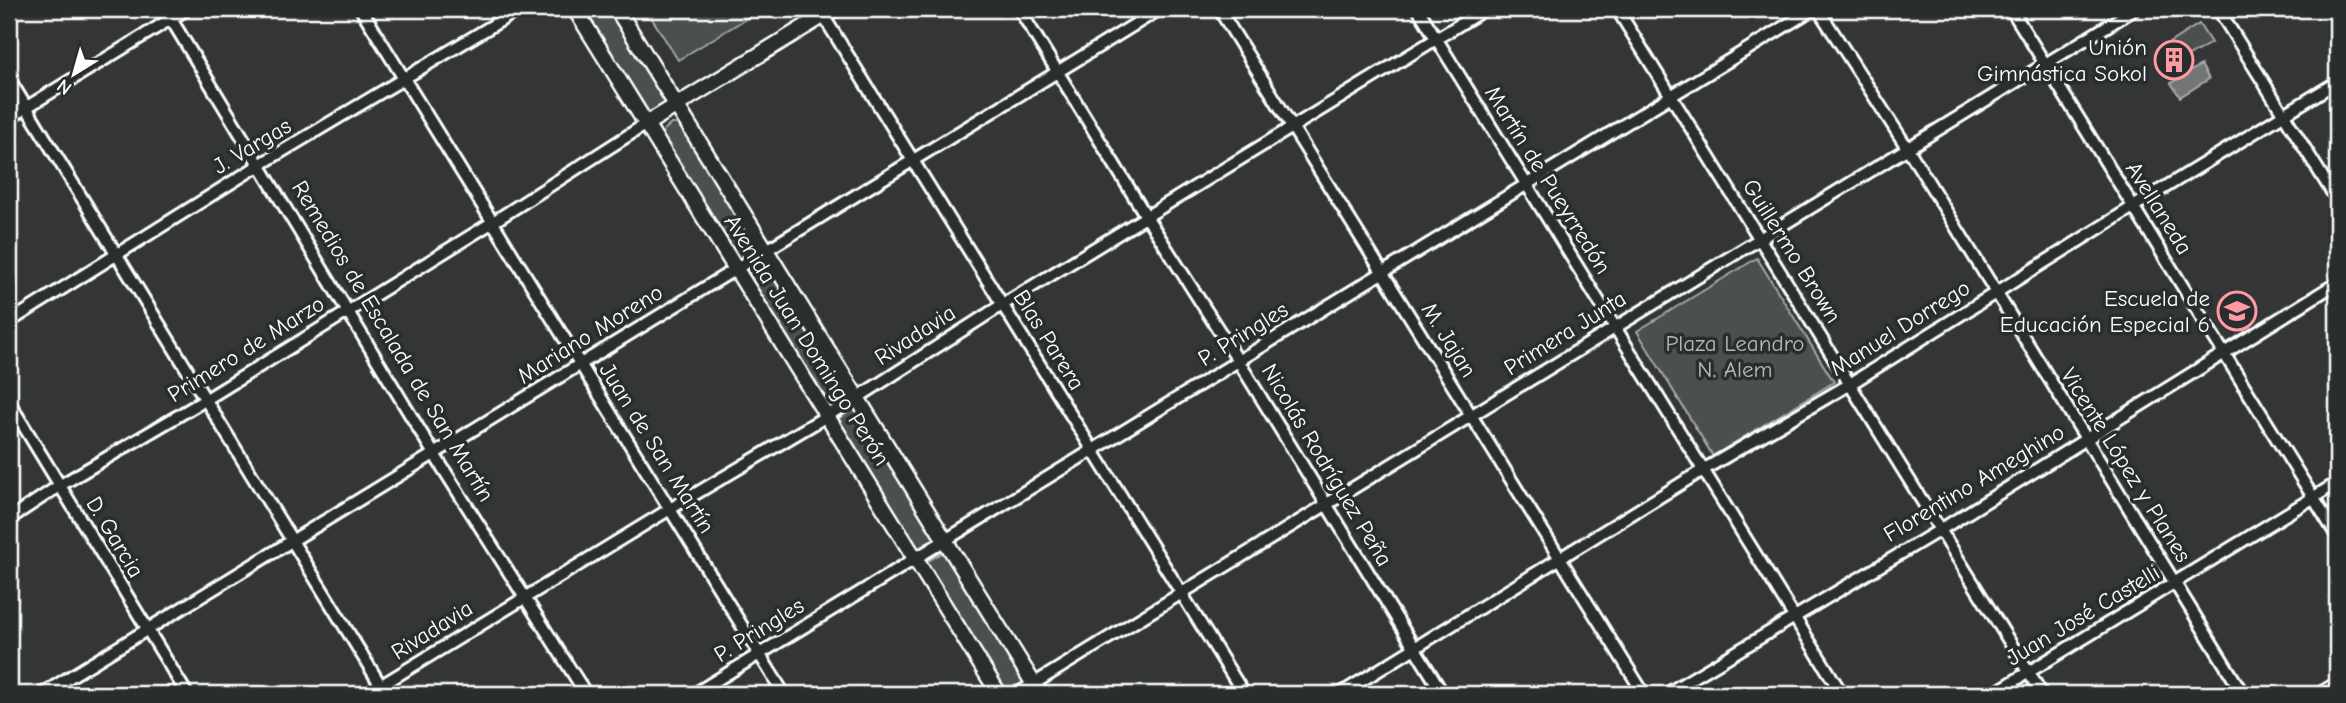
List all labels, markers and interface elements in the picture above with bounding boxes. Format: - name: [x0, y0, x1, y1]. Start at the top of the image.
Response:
- place label: Unión Gimnástica Sokol: [1977, 34, 2147, 87]
- north arrow: [38, 38, 108, 108]
- building icon: Unión Gimnástica Sokol: [2153, 39, 2195, 81]
- text: N: [53, 74, 76, 99]
- street label: Martín de Pueyrredón: [1479, 81, 1617, 279]
- street label: J. Vargas: [208, 112, 296, 180]
- street label: Avellaneda: [2120, 157, 2198, 259]
- street label: Guillermo Brown: [1737, 174, 1847, 328]
- street label: Remedios de Escalada de San Martín: [286, 176, 500, 506]
- street label: Avenida Juan Domingo Perón: [719, 210, 895, 470]
- street label: Manuel Dorrego: [1825, 274, 1975, 382]
- street label: Mariano Moreno: [512, 278, 668, 390]
- street label: Blas Parera: [1008, 285, 1090, 395]
- street label: Primera Junta: [1499, 285, 1631, 381]
- place label: Escuela de Educación Especial 6: [2000, 285, 2210, 338]
- street label: Primero de Marzo: [163, 290, 329, 408]
- school or university icon: Escuela de Educación Especial 6: [2216, 290, 2258, 332]
- street label: P. Pringles: [1193, 296, 1293, 372]
- street label: M. Jajan: [1416, 298, 1482, 382]
- street label: Rivadavia: [870, 299, 960, 371]
- park label: Plaza Leandro N. Alem: [1665, 330, 1805, 383]
- street label: Juan de San Martín: [594, 358, 720, 538]
- street label: Nicolás Rodríguez Peña: [1256, 359, 1398, 571]
- street label: Vicente López y Planes: [2055, 363, 2197, 567]
- street label: Florentino Ameghino: [1879, 418, 2069, 548]
- street label: D. Garcia: [80, 492, 150, 582]
- street label: Juan José Castelli: [2001, 559, 2165, 671]
- street label: P. Pringles: [709, 592, 809, 668]
- street label: Rivadavia: [386, 595, 478, 665]

